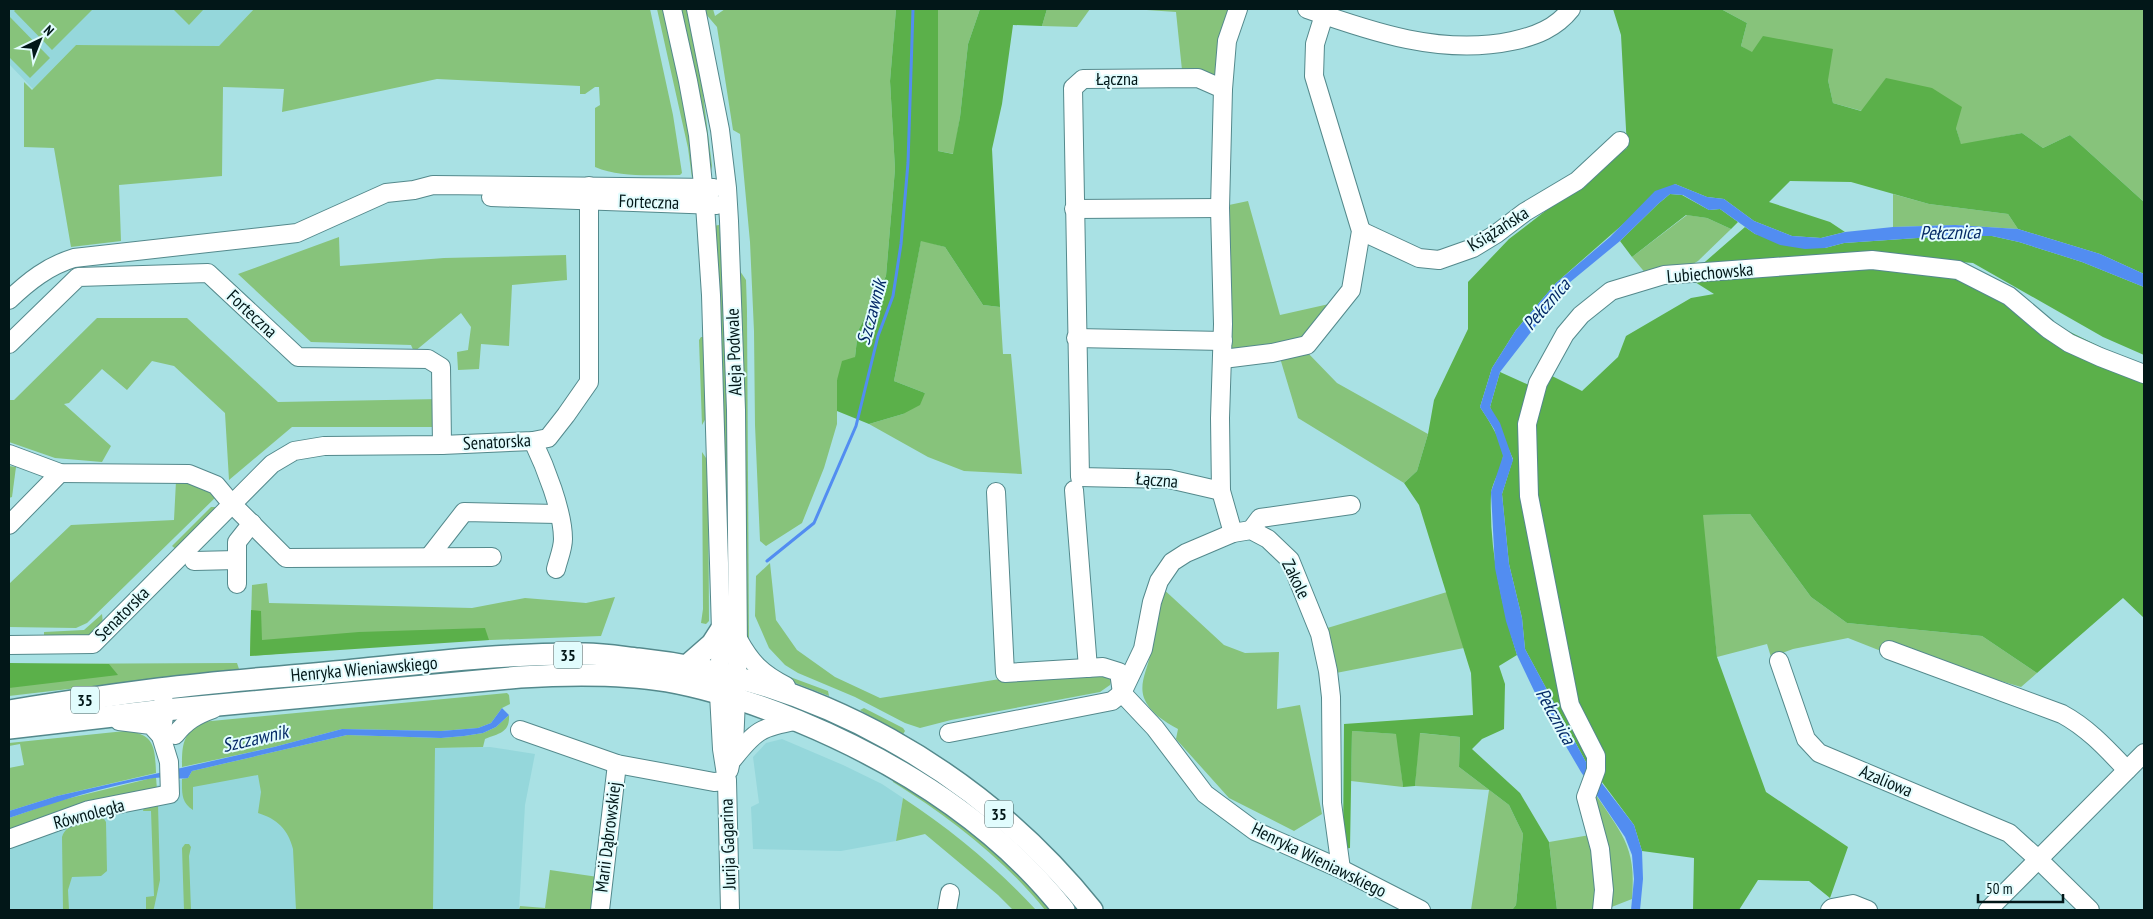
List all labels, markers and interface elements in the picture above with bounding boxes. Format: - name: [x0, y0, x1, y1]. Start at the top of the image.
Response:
- north arrow: [15, 15, 65, 65]
- text: N: [40, 21, 58, 40]
- street label: Łączna: [1096, 67, 1138, 90]
- street label: Forteczna: [618, 189, 680, 214]
- street label: Książańska: [1463, 201, 1532, 256]
- water label: Pełcznica: [1920, 219, 1982, 245]
- street label: Lubiechowska: [1666, 257, 1754, 288]
- water label: Pełcznica: [1517, 272, 1576, 335]
- water label: Szczawnik: [851, 274, 892, 347]
- street label: Forteczna: [222, 285, 282, 343]
- street label: Aleja Podwale: [720, 308, 747, 396]
- street label: Senatorska: [462, 428, 532, 455]
- street label: Łączna: [1135, 466, 1179, 493]
- street label: Zakole: [1277, 555, 1316, 602]
- street label: Senatorska: [89, 581, 154, 646]
- road number: 35: [554, 642, 582, 668]
- street label: Henryka Wieniawskiego: [290, 651, 439, 686]
- water label: Pełcznica: [1531, 684, 1582, 750]
- road number: 35: [71, 686, 99, 714]
- water label: Szczawnik: [220, 718, 293, 757]
- street label: Azaliowa: [1856, 759, 1916, 802]
- street label: Marii Dąbrowskiej: [589, 780, 626, 893]
- street label: Równoległa: [51, 793, 127, 834]
- street label: Jurija Gagarina: [714, 798, 741, 891]
- road number: 35: [985, 801, 1013, 828]
- street label: Henryka Wieniawskiego: [1248, 817, 1391, 902]
- scale bar: [1978, 872, 2063, 904]
- text: 50 m: [1986, 879, 2012, 898]

